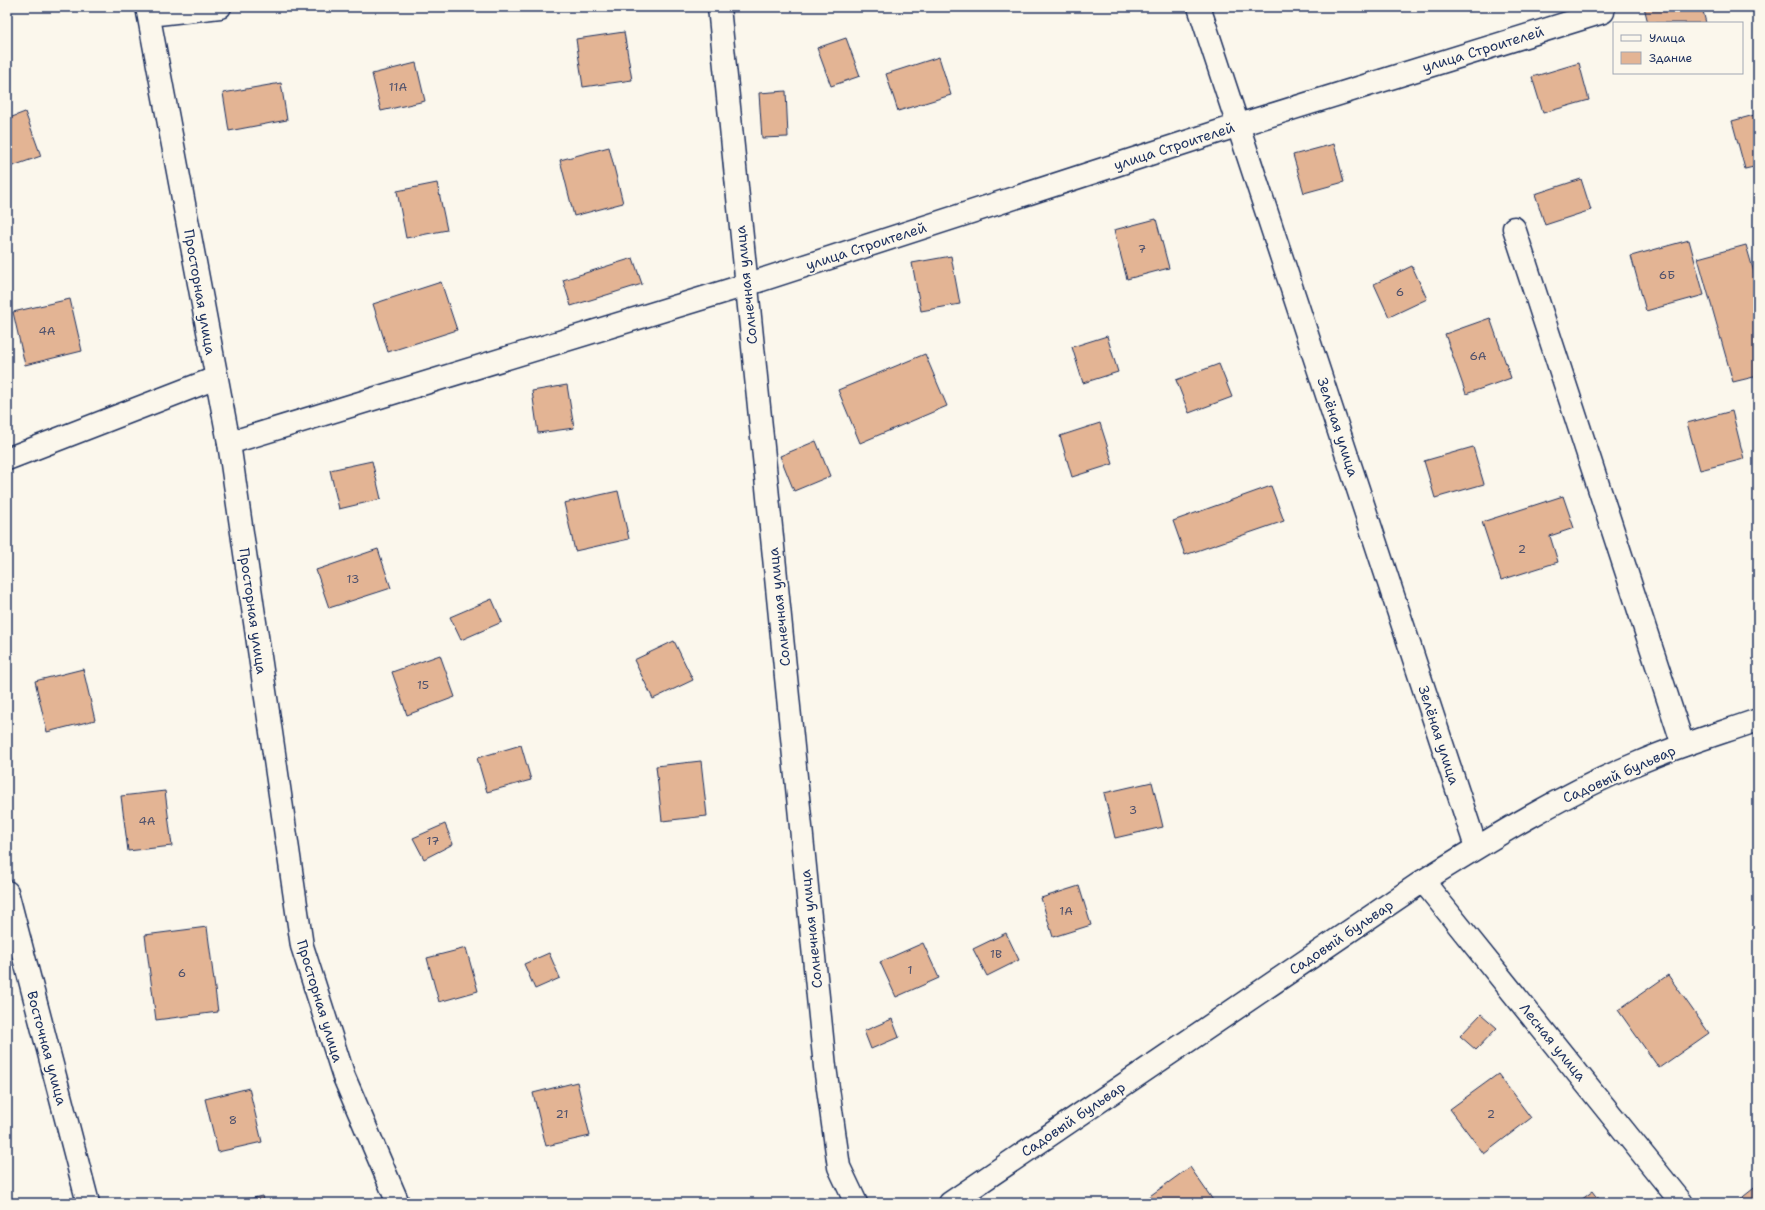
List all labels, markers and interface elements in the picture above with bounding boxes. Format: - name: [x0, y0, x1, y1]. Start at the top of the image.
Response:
- street label: улица Строителей: [1420, 22, 1546, 76]
- legend: [1613, 22, 1743, 74]
- text: Улица: [1649, 30, 1686, 46]
- text: Здание: [1649, 50, 1693, 66]
- house number: 11А: [389, 79, 407, 95]
- street label: улица Строителей: [1111, 118, 1237, 174]
- street label: улица Строителей: [803, 218, 929, 274]
- street label: Солнечная улица: [731, 224, 761, 345]
- street label: Просторная улица: [180, 228, 220, 356]
- house number: 7: [1138, 241, 1146, 257]
- house number: 6Б: [1659, 267, 1675, 283]
- house number: 6: [1396, 284, 1404, 300]
- house number: 4А: [38, 323, 56, 339]
- house number: 6А: [1469, 348, 1487, 364]
- street label: Зелёная улица: [1313, 375, 1363, 479]
- house number: 2: [1518, 541, 1526, 557]
- street label: Солнечная улица: [764, 546, 794, 667]
- street label: Просторная улица: [235, 547, 271, 675]
- house number: 13: [347, 571, 359, 587]
- house number: 15: [417, 677, 429, 693]
- street label: Зелёная улица: [1414, 683, 1464, 787]
- street label: Садовый бульвар: [1560, 741, 1678, 807]
- house number: 3: [1129, 802, 1137, 818]
- house number: 4А: [138, 813, 156, 829]
- house number: 17: [427, 833, 439, 849]
- street label: Солнечная улица: [796, 868, 826, 989]
- street label: Садовый бульвар: [1286, 895, 1397, 978]
- house number: 1А: [1059, 903, 1073, 919]
- street label: Просторная улица: [293, 938, 347, 1065]
- house number: 1В: [990, 946, 1002, 962]
- house number: 1: [907, 962, 913, 978]
- house number: 6: [178, 965, 186, 981]
- street label: Восточная улица: [23, 989, 71, 1107]
- street label: Лесная улица: [1516, 999, 1590, 1085]
- street label: Садовый бульвар: [1018, 1077, 1129, 1160]
- house number: 21: [556, 1106, 568, 1122]
- house number: 2: [1487, 1106, 1495, 1122]
- house number: 8: [229, 1112, 237, 1128]

